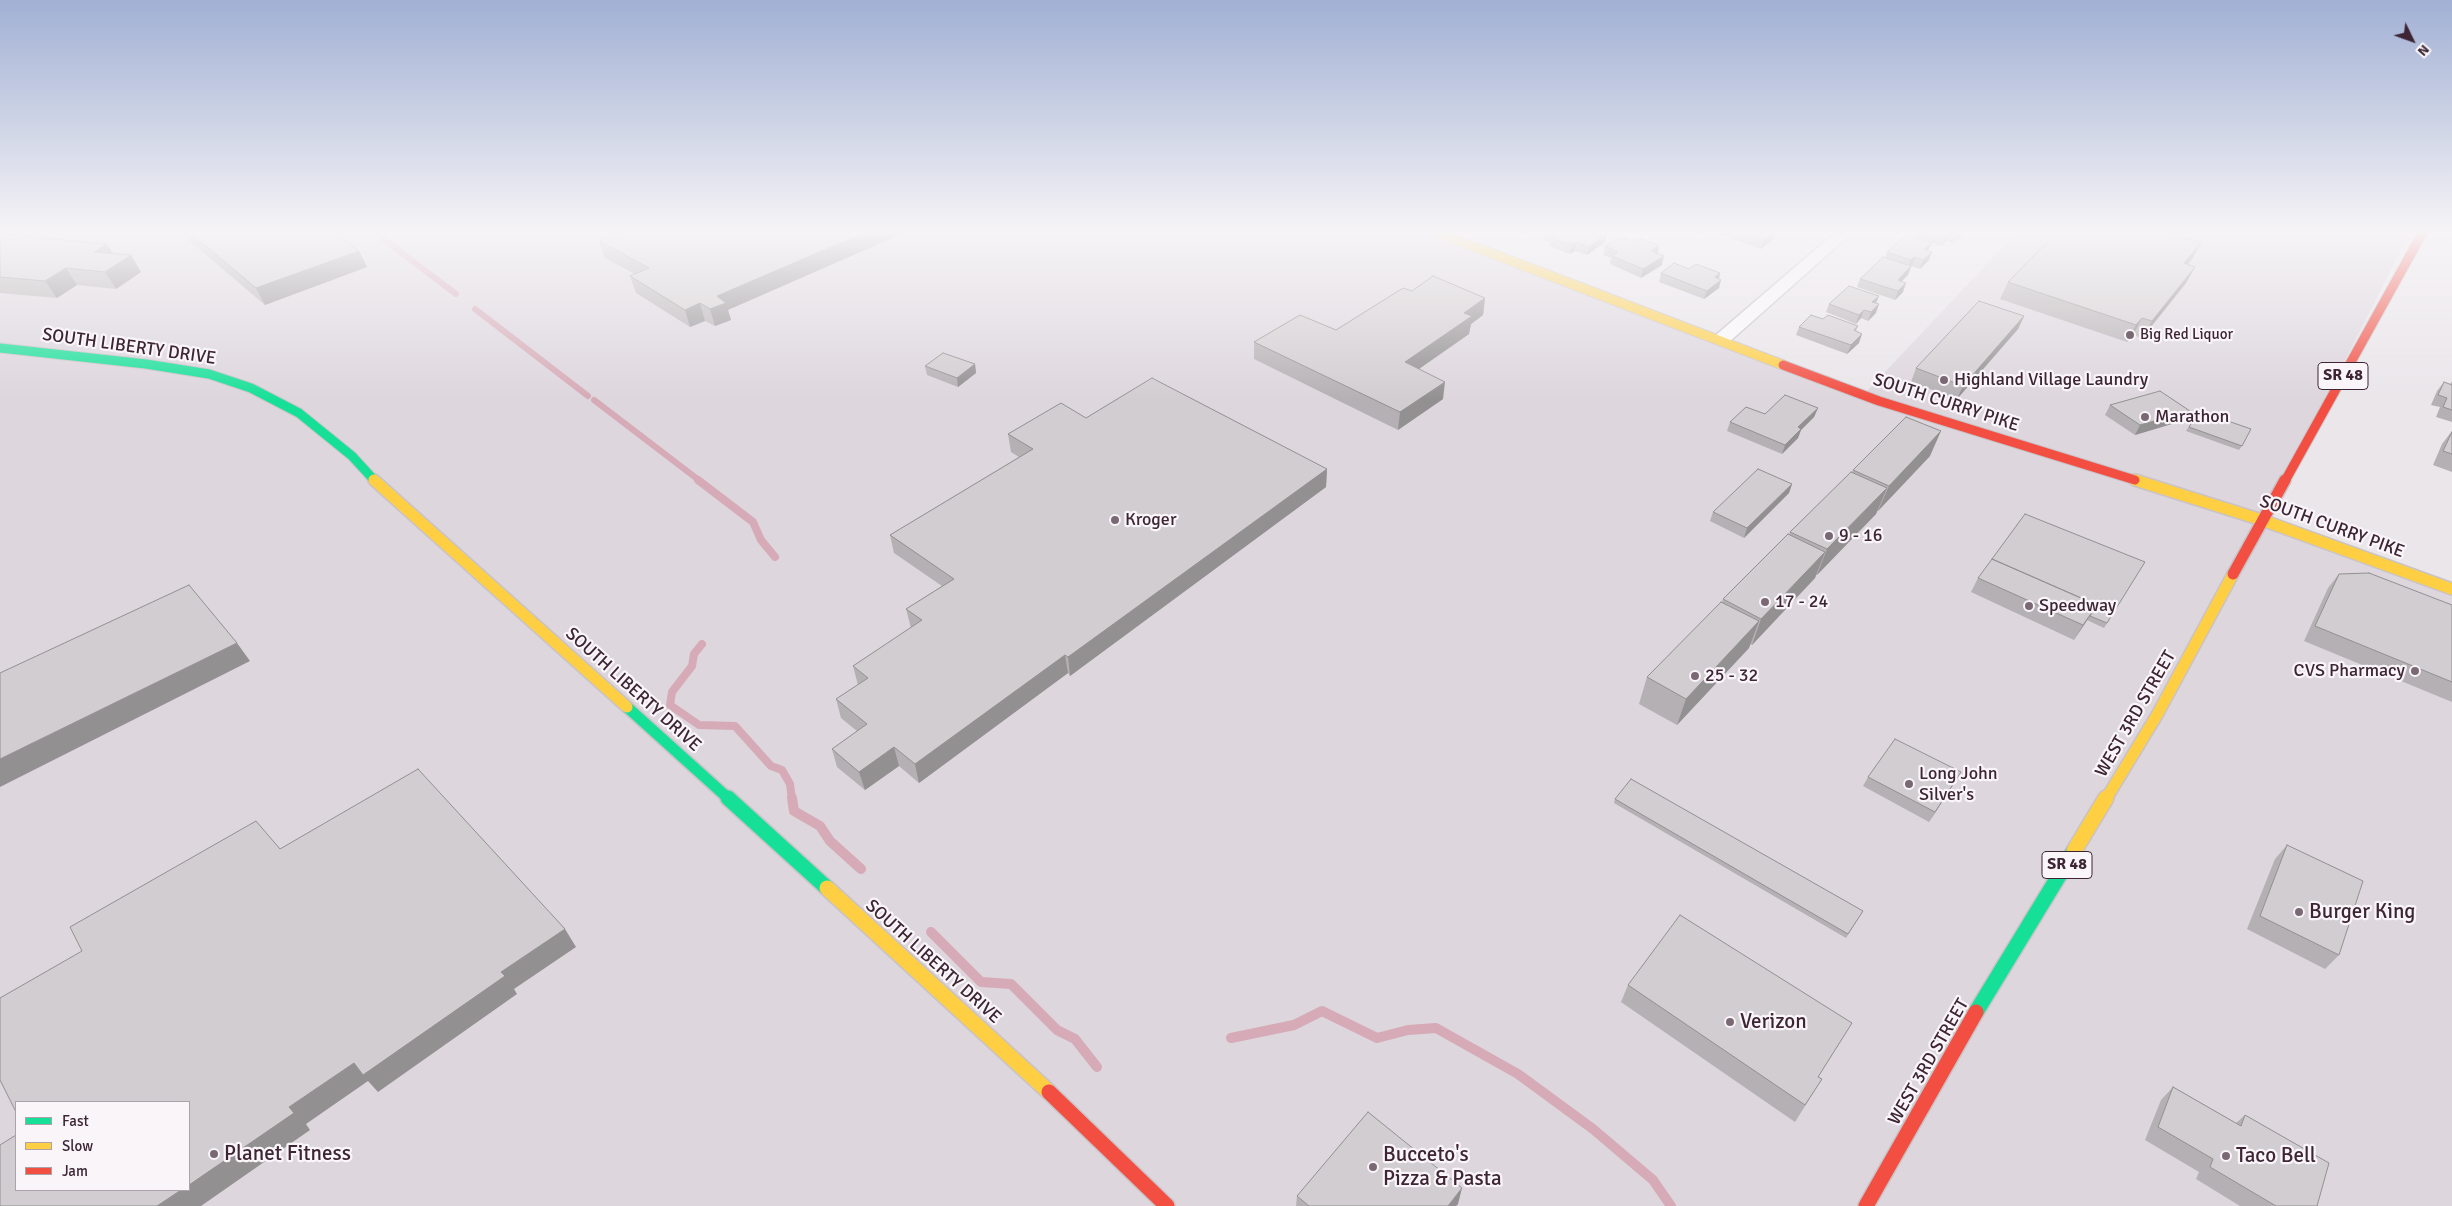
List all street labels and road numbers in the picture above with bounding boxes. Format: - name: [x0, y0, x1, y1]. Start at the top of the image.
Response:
- street label: SOUTH LIBERTY DRIVE: [41, 324, 217, 370]
- road number: SR 48: [2318, 362, 2368, 390]
- street label: SOUTH CURRY PIKE: [1870, 369, 2022, 437]
- street label: SOUTH CURRY PIKE: [2257, 491, 2407, 563]
- street label: SOUTH LIBERTY DRIVE: [561, 623, 705, 757]
- street label: WEST 3RD STREET: [2091, 647, 2181, 781]
- road number: SR 48: [2042, 852, 2092, 878]
- street label: SOUTH LIBERTY DRIVE: [861, 895, 1005, 1029]
- street label: WEST 3RD STREET: [1884, 995, 1974, 1129]

